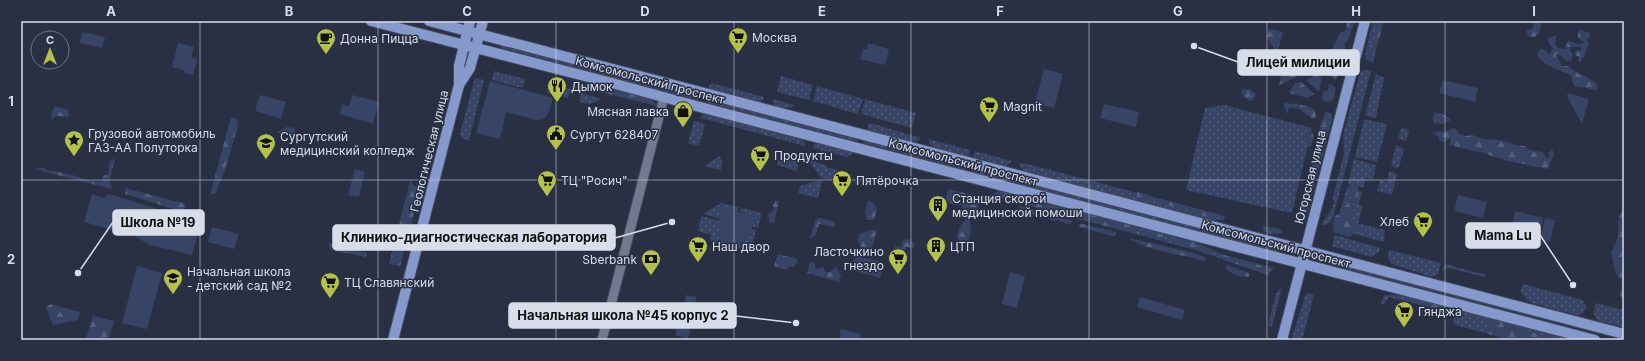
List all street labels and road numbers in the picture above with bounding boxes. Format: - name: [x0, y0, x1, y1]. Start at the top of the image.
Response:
- street label: Комсомольский проспект: [574, 53, 727, 107]
- street label: Геологическая улица: [407, 89, 451, 213]
- street label: Югорская улица: [1291, 129, 1329, 225]
- street label: Комсомольский проспект: [887, 135, 1040, 189]
- street label: Комсомольский проспект: [1200, 217, 1353, 271]

